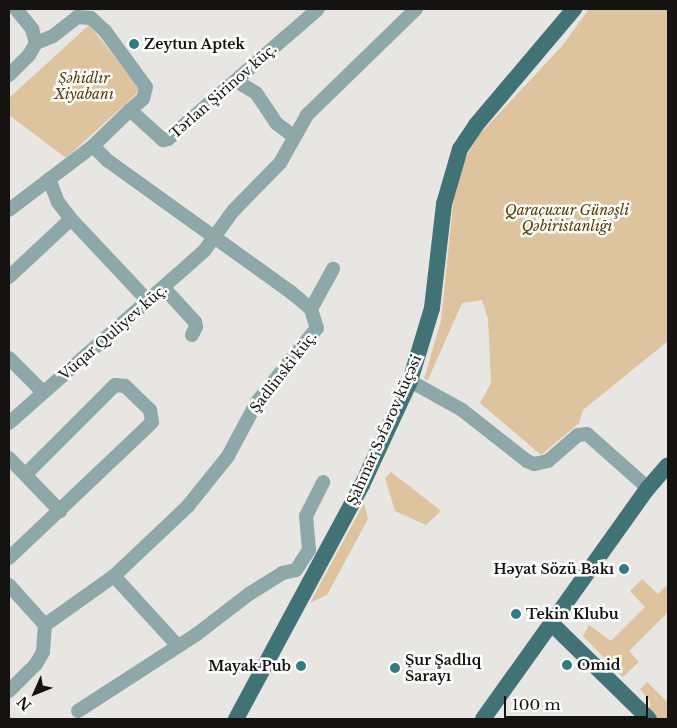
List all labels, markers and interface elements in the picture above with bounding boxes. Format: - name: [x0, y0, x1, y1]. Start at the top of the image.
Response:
- place label: Zeytun Aptek: [144, 36, 245, 52]
- marker: Zeytun Aptek: [128, 38, 140, 50]
- street label: Tərlan Şirinov küç.: [166, 40, 280, 142]
- park label: Şəhidlır Xiyabanı: [54, 70, 114, 102]
- park label: Qaraçuxur Günəşli Qəbiristanlığı: [505, 202, 629, 234]
- street label: Vüqar Quliyev küç.: [56, 281, 170, 383]
- street label: Şadlinski küç.: [246, 328, 320, 416]
- street label: Şahmar Səfərov küçəsi: [343, 352, 425, 508]
- place label: Həyat Sözü Bakı: [493, 561, 614, 577]
- marker: Həyat Sözü Bakı: [618, 563, 630, 575]
- place label: Tekin Klubu: [526, 606, 619, 622]
- marker: Tekin Klubu: [510, 608, 522, 620]
- place label: Şur Şadlıq Sarayı: [405, 652, 481, 684]
- place label: Omid: [577, 657, 620, 673]
- place label: Mayak Pub: [208, 658, 291, 674]
- marker: Omid: [561, 659, 573, 671]
- marker: Mayak Pub: [295, 660, 307, 672]
- marker: Şur Şadlıq Sarayı: [389, 662, 401, 674]
- north arrow: [10, 668, 60, 718]
- scale bar: [507, 686, 651, 718]
- text: N: [13, 692, 35, 714]
- text: 100 m: [512, 695, 561, 714]

